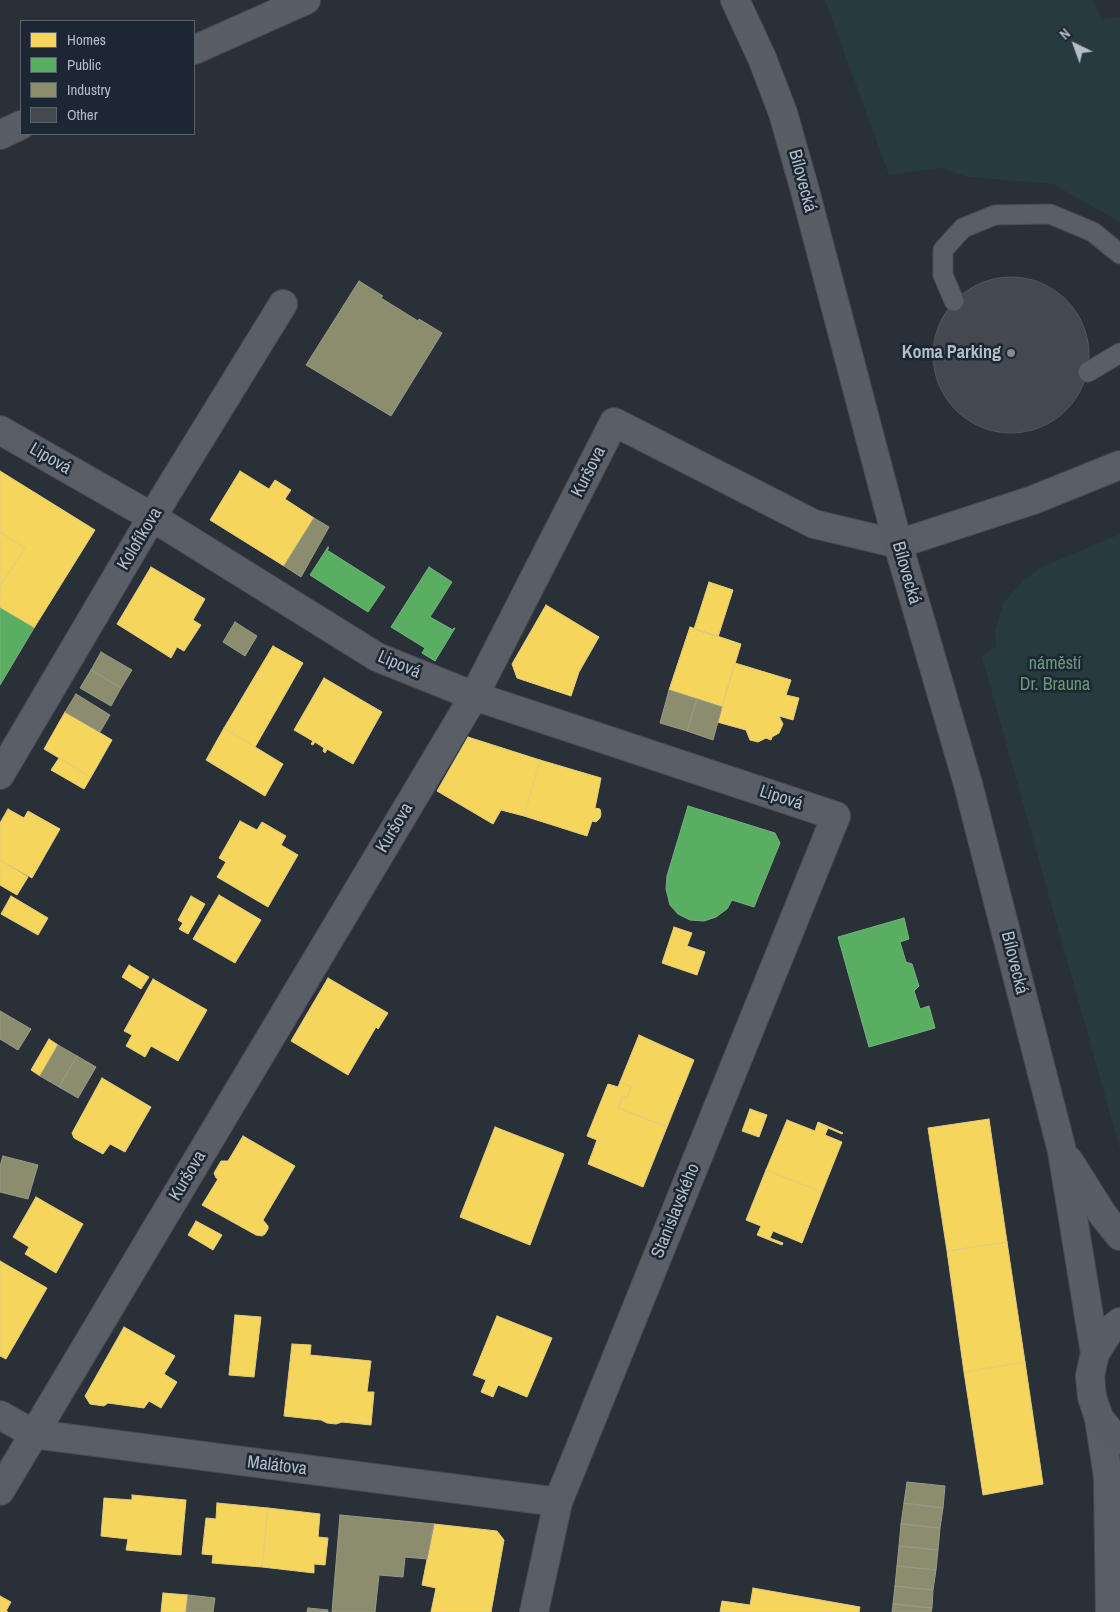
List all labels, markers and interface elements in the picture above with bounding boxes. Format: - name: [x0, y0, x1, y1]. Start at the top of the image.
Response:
- legend: [20, 20, 195, 135]
- north arrow: [1050, 20, 1100, 70]
- text: N: [1056, 24, 1074, 43]
- text: Homes: [67, 29, 106, 50]
- text: Public: [67, 54, 101, 75]
- text: Industry: [67, 79, 111, 100]
- text: Other: [67, 104, 98, 125]
- street label: Bílovecká: [783, 147, 821, 215]
- place label: Koma Parking: [902, 342, 1001, 364]
- marker: Koma Parking: [1005, 347, 1017, 359]
- street label: Lipová: [25, 439, 75, 479]
- street label: Kuršova: [567, 443, 611, 501]
- street label: Kolofíkova: [113, 504, 167, 574]
- street label: Bílovecká: [887, 539, 925, 607]
- street label: Lipová: [374, 646, 424, 684]
- park label: náměstí Dr. Brauna: [1020, 653, 1090, 696]
- street label: Lipová: [757, 781, 805, 815]
- street label: Kuršova: [372, 799, 418, 857]
- street label: Bílovecká: [996, 929, 1032, 997]
- street label: Kuršova: [165, 1147, 211, 1205]
- street label: Stanislavského: [647, 1161, 705, 1261]
- street label: Malátova: [246, 1452, 308, 1480]

